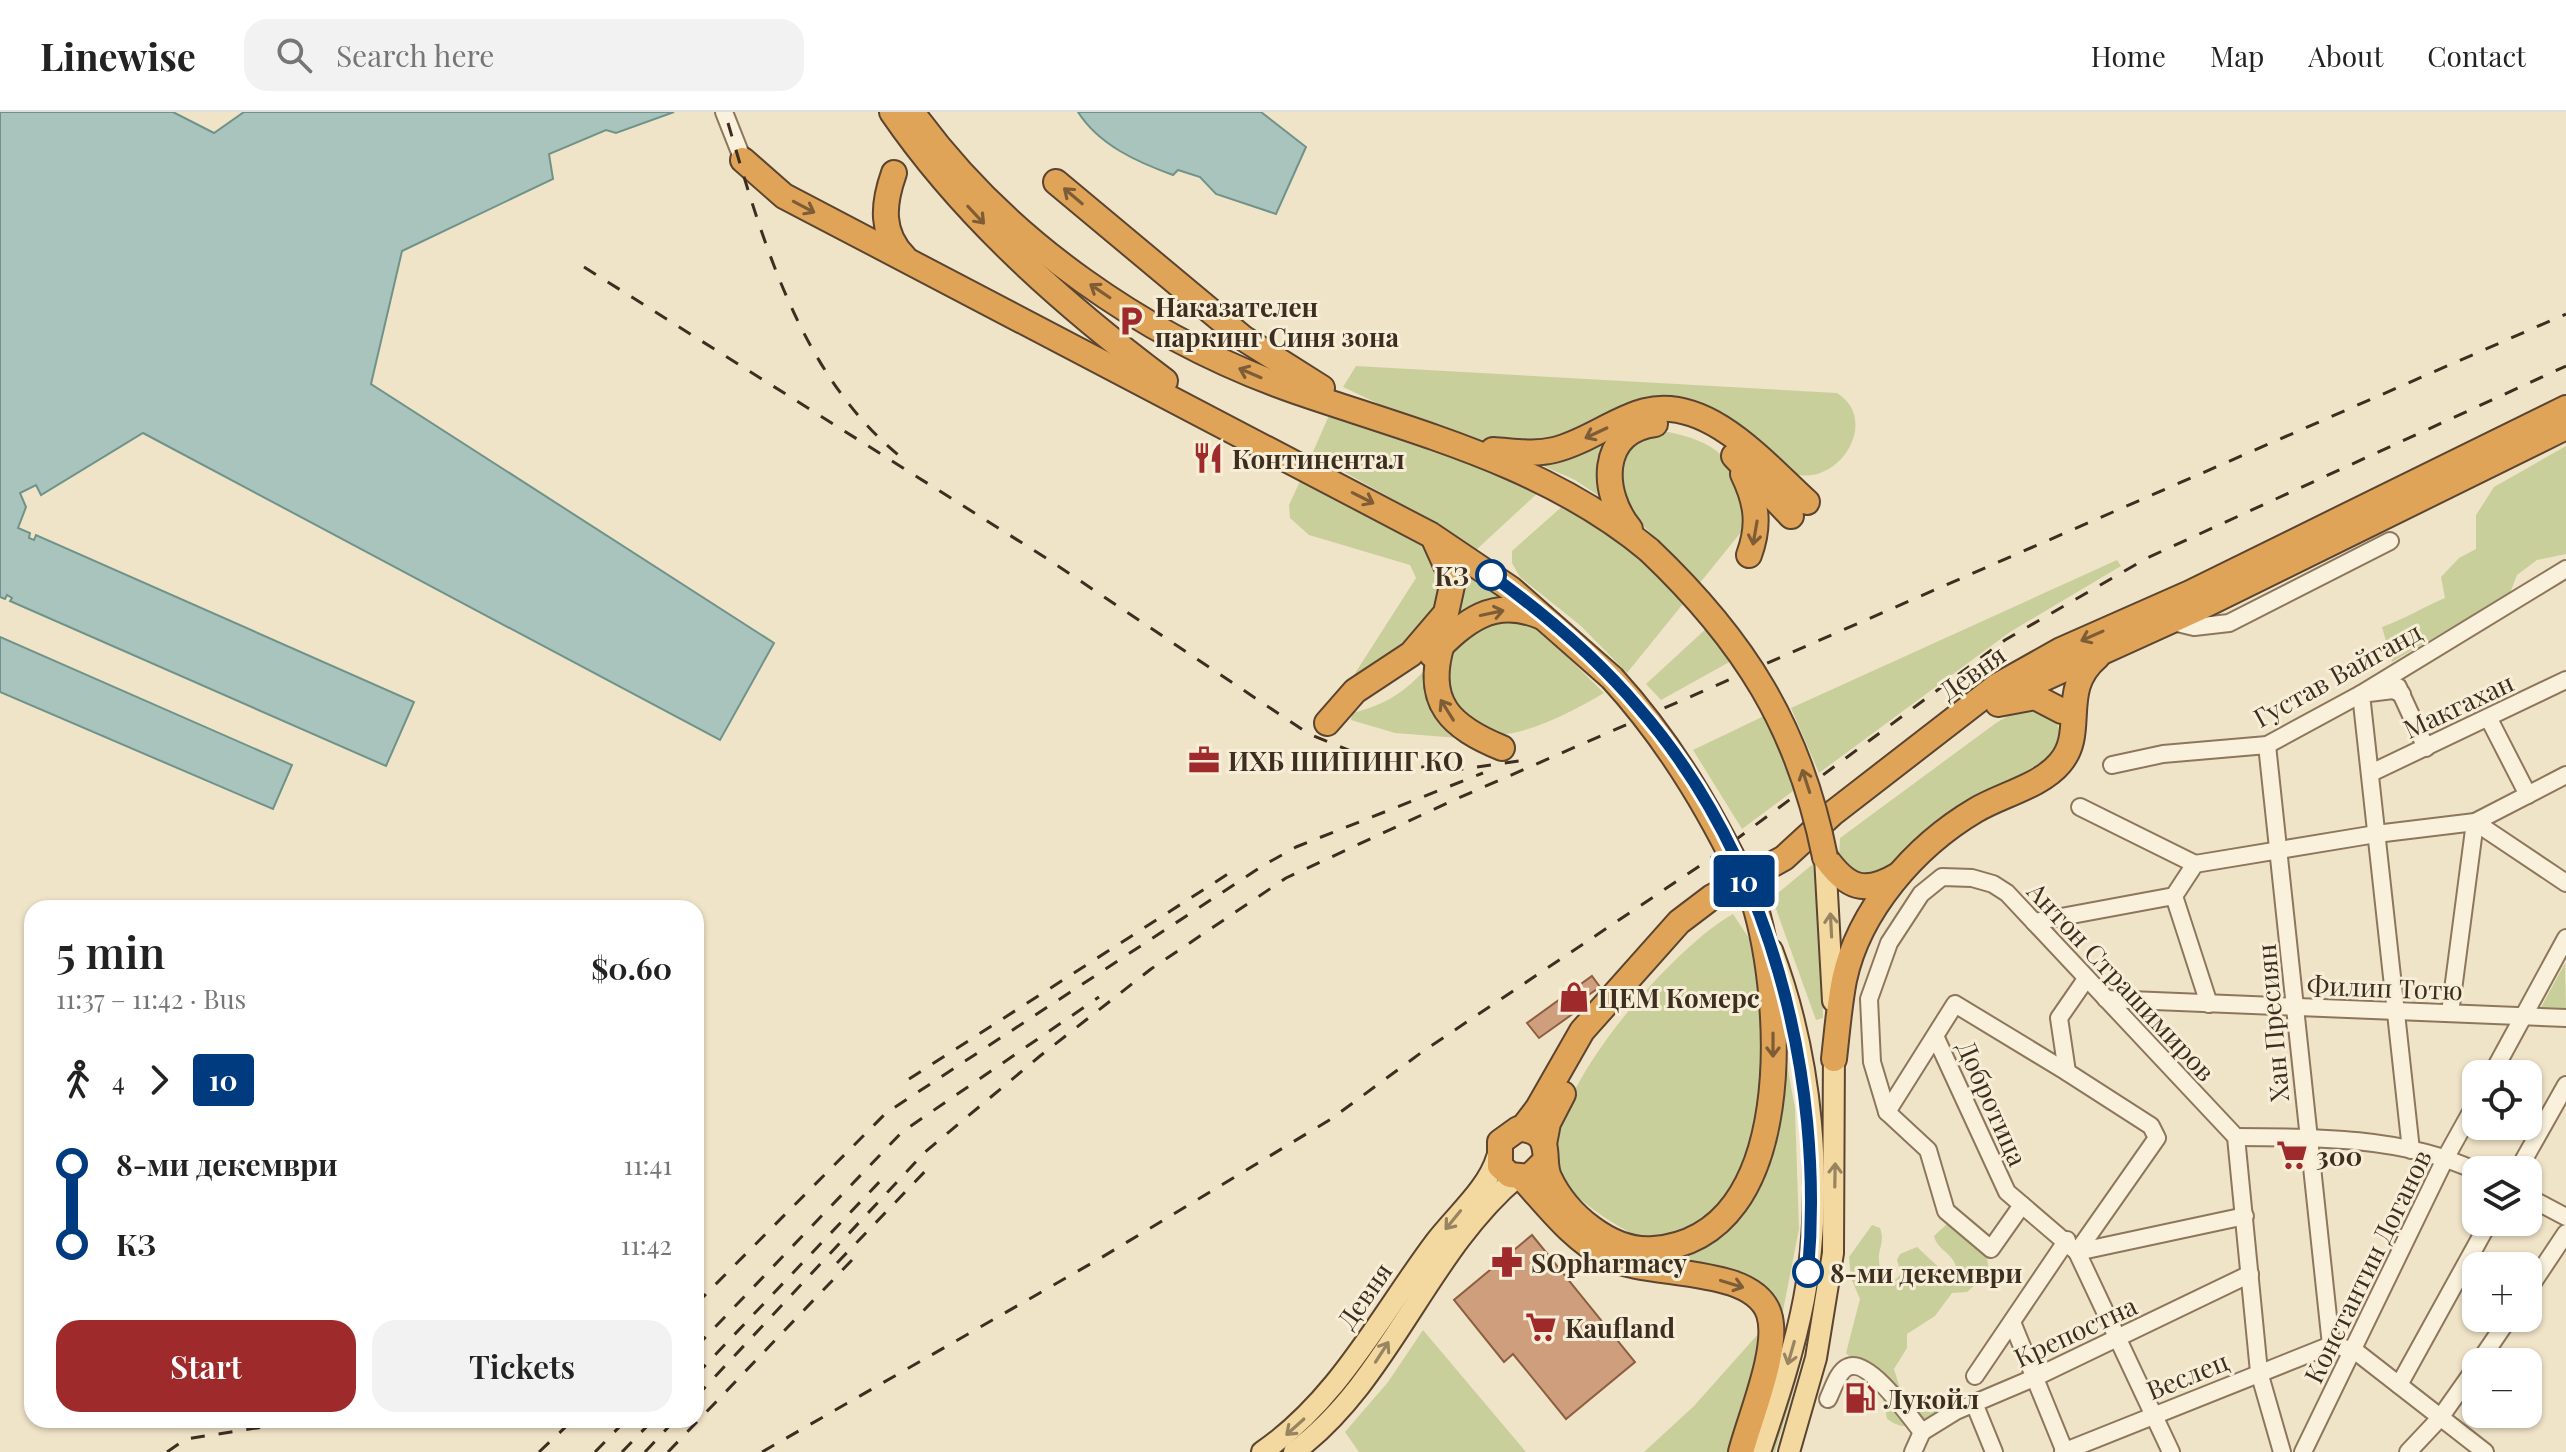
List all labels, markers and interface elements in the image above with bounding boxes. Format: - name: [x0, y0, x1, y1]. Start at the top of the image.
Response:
- search box: [244, 19, 804, 91]
- text: Linewise: [40, 30, 196, 81]
- icon: search: [272, 33, 316, 77]
- text: Search here: [336, 35, 495, 75]
- text: Home: [2091, 37, 2166, 74]
- text: Map: [2210, 37, 2264, 74]
- text: About: [2308, 37, 2383, 74]
- text: Contact: [2427, 37, 2526, 74]
- one-way arrow: [1063, 188, 1084, 206]
- one-way arrow: [792, 200, 816, 216]
- one-way arrow: [967, 205, 986, 225]
- one-way arrow: [1089, 283, 1111, 300]
- place label: Наказателен паркинг Синя зона: [1155, 289, 1399, 354]
- parking icon: Наказателен паркинг Синя зона: [1114, 304, 1148, 338]
- one-way arrow: [1239, 364, 1263, 379]
- one-way arrow: [1585, 426, 1609, 441]
- restaurant icon: Континентал: [1191, 441, 1225, 475]
- place label: Континентал: [1232, 441, 1405, 476]
- one-way arrow: [1351, 491, 1375, 506]
- one-way arrow: [1747, 519, 1762, 545]
- place label: КЗ: [1435, 558, 1469, 593]
- marker: КЗ: [1476, 560, 1506, 590]
- one-way arrow: [1479, 605, 1505, 620]
- street label: Густав Вайганд: [2247, 613, 2428, 735]
- one-way arrow: [2080, 630, 2105, 645]
- street label: Девня: [1932, 637, 2012, 707]
- street label: Макгахан: [2397, 664, 2519, 746]
- one-way arrow: [1439, 699, 1455, 722]
- office icon: ИХБ ШИПИНГ КО: [1187, 743, 1221, 777]
- place label: ИХБ ШИПИНГ КО: [1228, 743, 1463, 778]
- one-way arrow: [1798, 769, 1813, 795]
- line badge: 10: [1708, 855, 1780, 907]
- text: 10: [1730, 862, 1758, 899]
- street label: Антон Страшимиров: [2020, 873, 2224, 1088]
- one-way arrow: [1823, 912, 1838, 939]
- text: 5 min: [56, 921, 165, 980]
- street label: Хан Пресиян: [2248, 943, 2296, 1103]
- text: $0.60: [591, 948, 672, 988]
- street label: Филип Тотю: [2307, 967, 2463, 1007]
- shop icon: ЦЕМ Комерс: [1557, 980, 1591, 1014]
- place label: ЦЕМ Комерс: [1598, 980, 1760, 1015]
- text: 11:37 – 11:42 · Bus: [56, 981, 246, 1016]
- one-way arrow: [1765, 1031, 1781, 1058]
- street label: Добротица: [1950, 1035, 2036, 1171]
- icon: walk: [56, 1058, 100, 1102]
- icon: forward: [137, 1058, 181, 1102]
- map controls: [2462, 1060, 2542, 1428]
- button: locate: [2462, 1060, 2542, 1140]
- text: 10: [209, 1061, 238, 1098]
- text: 4: [112, 1063, 125, 1098]
- supermarket icon: 300: [2275, 1138, 2309, 1172]
- place label: 300: [2316, 1138, 2362, 1173]
- street label: Константин Доганов: [2295, 1143, 2439, 1389]
- text: 8-ми декември: [116, 1144, 338, 1184]
- text: 11:41: [623, 1147, 672, 1182]
- button: layers: [2462, 1156, 2542, 1236]
- one-way arrow: [1828, 1162, 1843, 1189]
- one-way arrow: [1444, 1209, 1462, 1230]
- text: КЗ: [116, 1224, 156, 1264]
- text: 11:42: [621, 1227, 672, 1262]
- pharmacy icon: SOpharmacy: [1490, 1245, 1524, 1279]
- place label: SOpharmacy: [1531, 1245, 1688, 1280]
- button: +: [2462, 1252, 2542, 1332]
- street label: Девня: [1329, 1255, 1399, 1335]
- place label: 8-ми декември: [1830, 1255, 2022, 1290]
- marker: 8-ми декември: [1793, 1257, 1823, 1287]
- one-way arrow: [1719, 1277, 1745, 1292]
- street label: Крепостна: [2008, 1287, 2142, 1375]
- supermarket icon: Kaufland: [1524, 1310, 1558, 1344]
- place label: Kaufland: [1565, 1310, 1675, 1345]
- button: Start: [56, 1320, 356, 1412]
- button: Tickets: [372, 1320, 672, 1412]
- one-way arrow: [1783, 1339, 1798, 1365]
- one-way arrow: [1374, 1341, 1390, 1364]
- street label: Веслец: [2141, 1343, 2233, 1407]
- button: −: [2462, 1348, 2542, 1428]
- fuel station icon: Лукойл: [1843, 1381, 1877, 1415]
- place label: Лукойл: [1883, 1381, 1979, 1416]
- one-way arrow: [1286, 1417, 1306, 1435]

